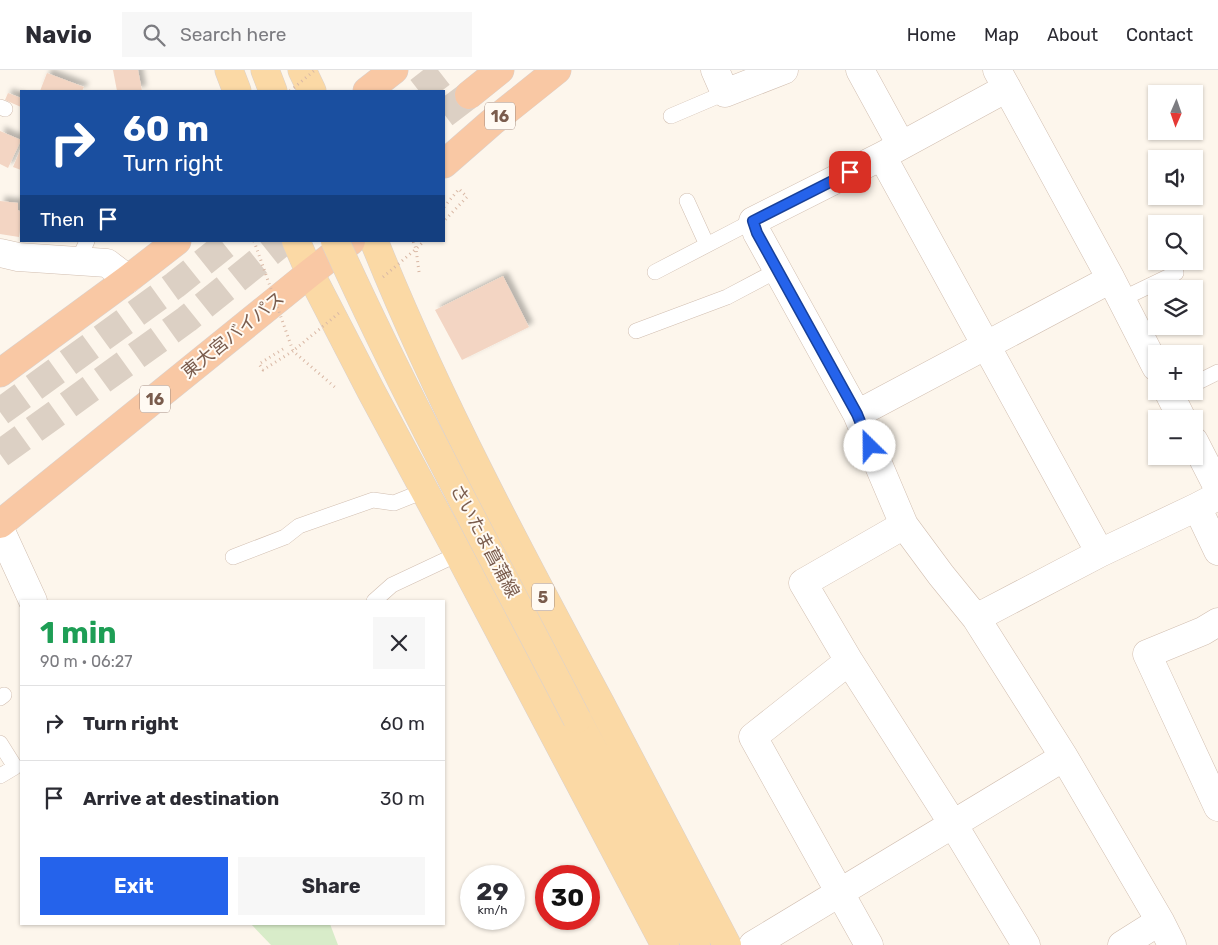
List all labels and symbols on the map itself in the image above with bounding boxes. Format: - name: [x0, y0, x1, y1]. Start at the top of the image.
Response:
- north arrow: [1148, 85, 1202, 140]
- road number: 16: [485, 102, 515, 129]
- pin: [829, 151, 871, 193]
- street label: 東大宮バイパス: [177, 287, 289, 383]
- road number: 16: [140, 386, 170, 412]
- position arrow: [843, 419, 895, 471]
- street label: さいたま菖蒲線: [446, 480, 524, 602]
- road number: 5: [532, 584, 554, 610]
- speed limit sign: 30: [535, 865, 600, 930]

